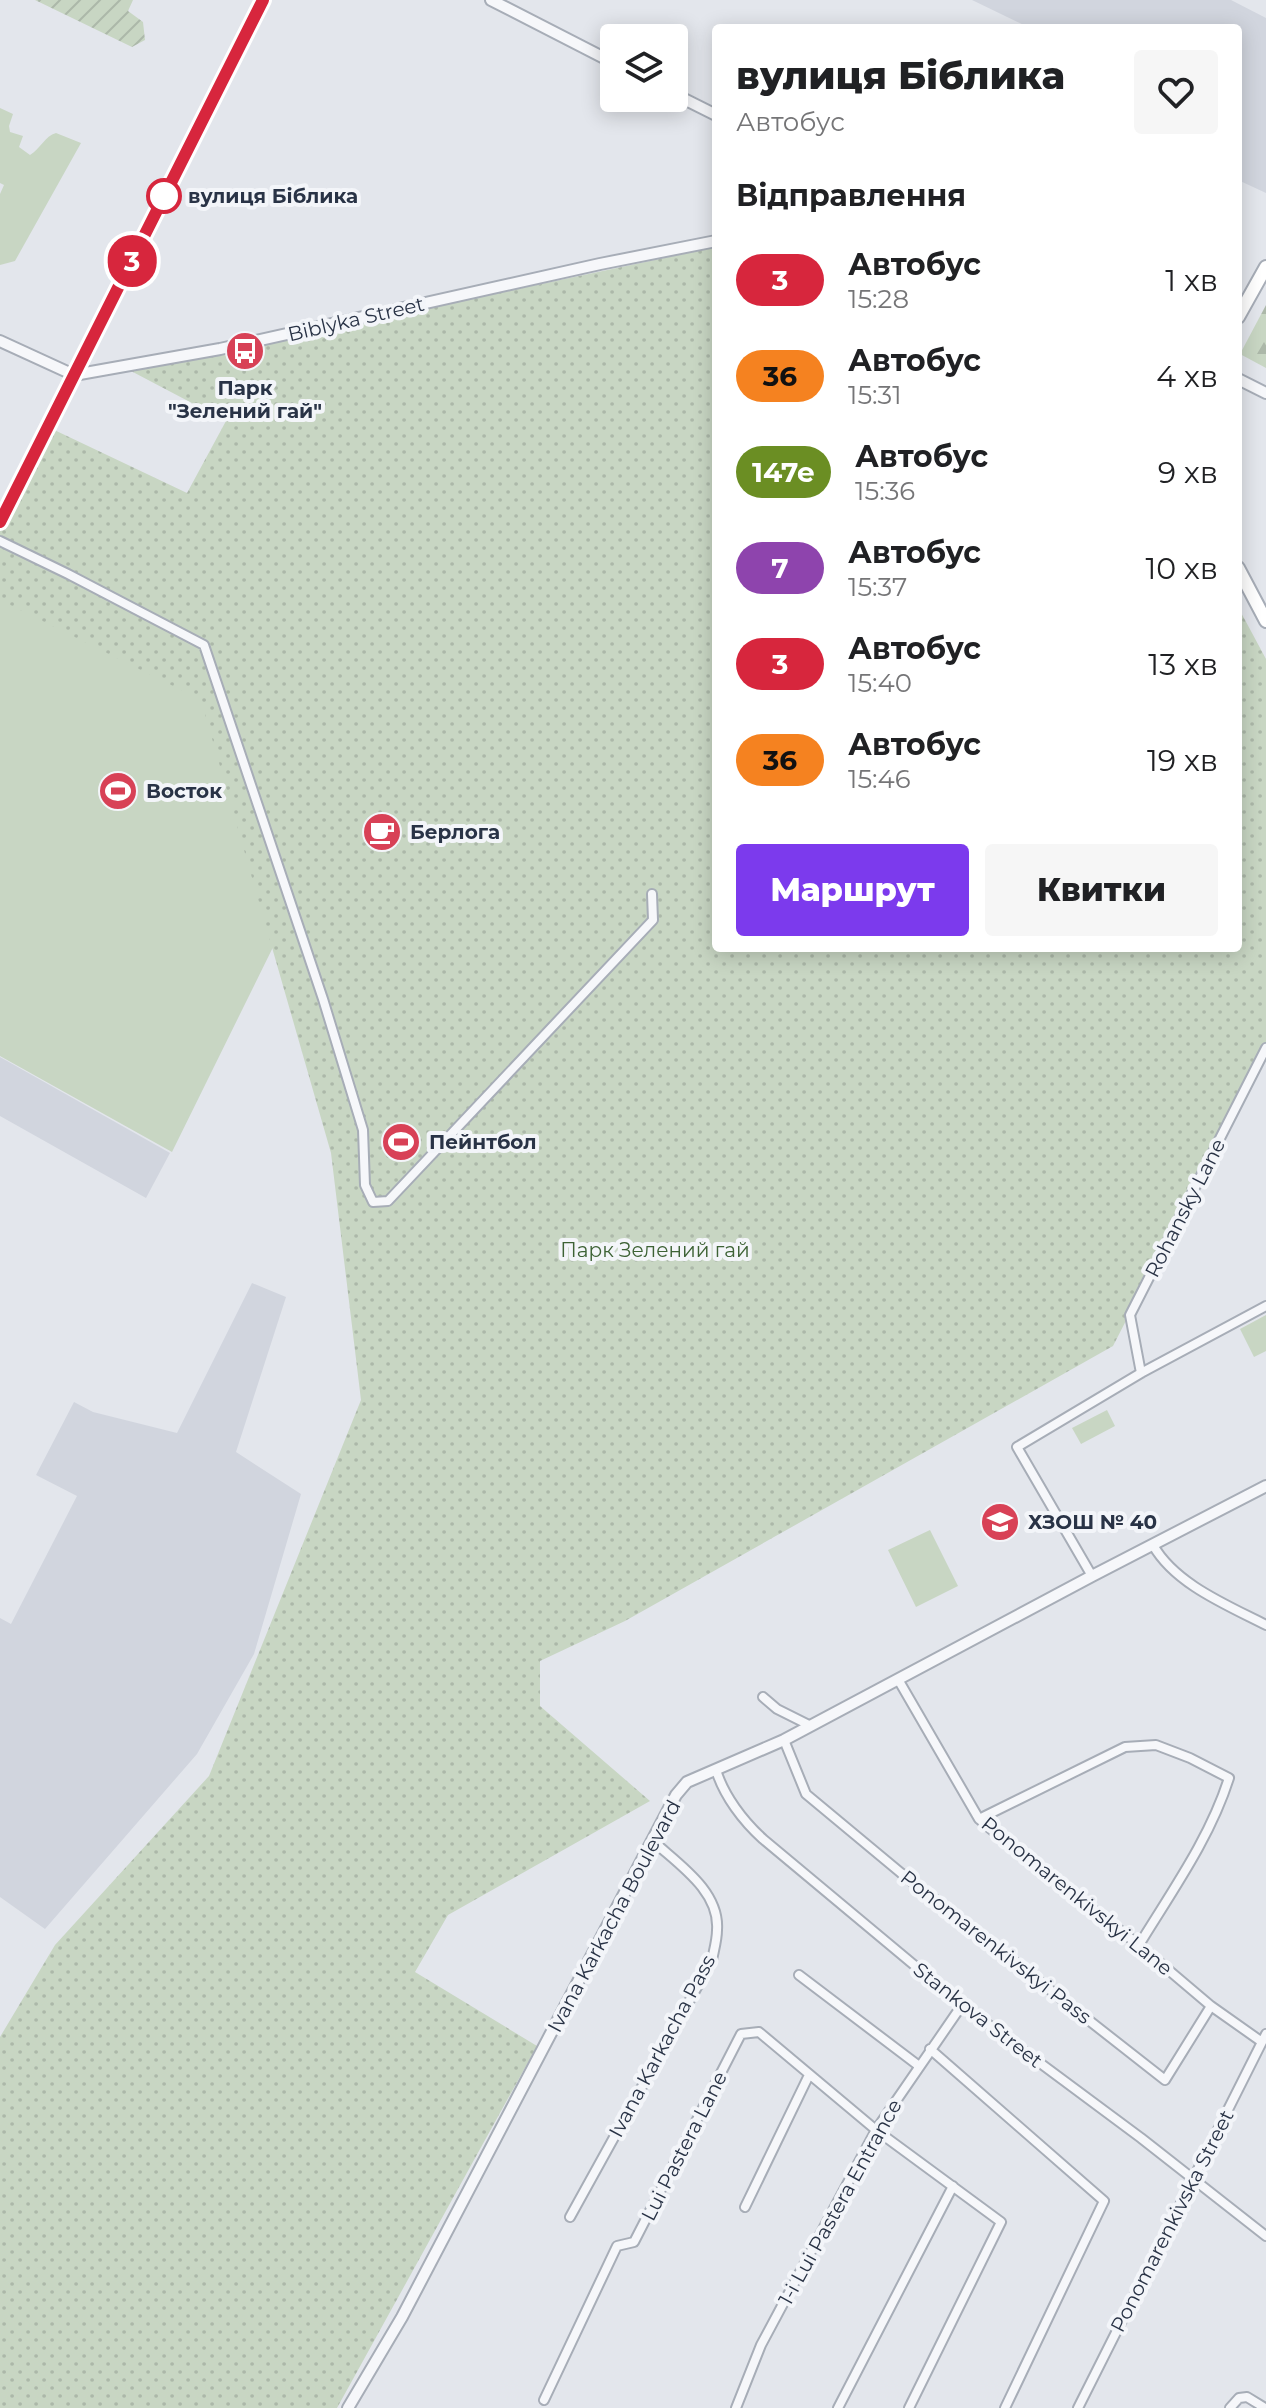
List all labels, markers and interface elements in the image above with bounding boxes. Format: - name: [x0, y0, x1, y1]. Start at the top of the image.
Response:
- map controls: [600, 24, 688, 112]
- button: layers: [600, 24, 688, 112]
- button: heart: [1134, 50, 1218, 134]
- text: вулиця Біблика: [736, 52, 1065, 99]
- text: Автобус: [736, 106, 845, 138]
- text: Відправлення: [736, 177, 966, 214]
- marker: вулиця Біблика: [147, 179, 181, 213]
- place label: вулиця Біблика: [188, 184, 358, 208]
- line badge: 3: [106, 235, 158, 287]
- text: 3: [124, 244, 140, 278]
- text: Автобус: [848, 246, 981, 283]
- text: 1 хв: [1165, 262, 1218, 299]
- text: 3: [772, 263, 788, 297]
- text: 15:28: [848, 283, 909, 315]
- street label: Biblyka Street: [285, 292, 427, 346]
- bus stop icon: Парк "Зелений гай": [224, 330, 266, 372]
- text: Автобус: [848, 342, 981, 379]
- text: 4 хв: [1156, 358, 1218, 395]
- text: 36: [763, 359, 797, 393]
- place label: Парк "Зелений гай": [168, 376, 322, 423]
- text: 15:31: [848, 379, 902, 411]
- text: Автобус: [855, 438, 988, 475]
- text: 9 хв: [1158, 454, 1218, 491]
- text: 147е: [752, 455, 815, 489]
- text: 15:36: [855, 475, 915, 507]
- text: Автобус: [848, 534, 981, 571]
- text: 10 хв: [1145, 550, 1218, 587]
- text: 7: [771, 551, 789, 585]
- text: 15:37: [848, 571, 907, 603]
- text: Автобус: [848, 630, 981, 667]
- text: 13 хв: [1148, 646, 1218, 683]
- text: 3: [772, 647, 788, 681]
- text: 15:40: [848, 667, 912, 699]
- text: Автобус: [848, 726, 981, 763]
- text: 19 хв: [1147, 742, 1218, 779]
- text: 36: [763, 743, 797, 777]
- text: 15:46: [848, 763, 911, 795]
- sports icon: Восток: [97, 770, 139, 812]
- place label: Восток: [146, 779, 222, 803]
- cafe icon: Берлога: [361, 811, 403, 853]
- place label: Берлога: [410, 820, 500, 844]
- button: Маршрут: [736, 844, 969, 936]
- button: Квитки: [985, 844, 1218, 936]
- sports icon: Пейнтбол: [380, 1121, 422, 1163]
- place label: Пейнтбол: [429, 1130, 537, 1154]
- street label: Rohansky Lane: [1140, 1135, 1230, 1281]
- park label: Парк Зелений гай: [560, 1238, 750, 1262]
- school or university icon: ХЗОШ № 40: [979, 1501, 1021, 1543]
- place label: ХЗОШ № 40: [1028, 1510, 1157, 1534]
- street label: Ivana Karkacha Boulevard: [542, 1796, 686, 2036]
- street label: Ponomarenkivskyi Lane: [977, 1811, 1177, 1981]
- street label: Ponomarenkivskyi Pass: [896, 1865, 1096, 2029]
- street label: Ivana Karkacha Pass: [604, 1951, 720, 2141]
- street label: Stankova Street: [909, 1957, 1047, 2073]
- street label: Lui Pastera Lane: [636, 2067, 732, 2225]
- street label: 1-i Lui Pastera Entrance: [773, 2095, 907, 2309]
- street label: Ponomarenkivska Street: [1105, 2106, 1239, 2336]

